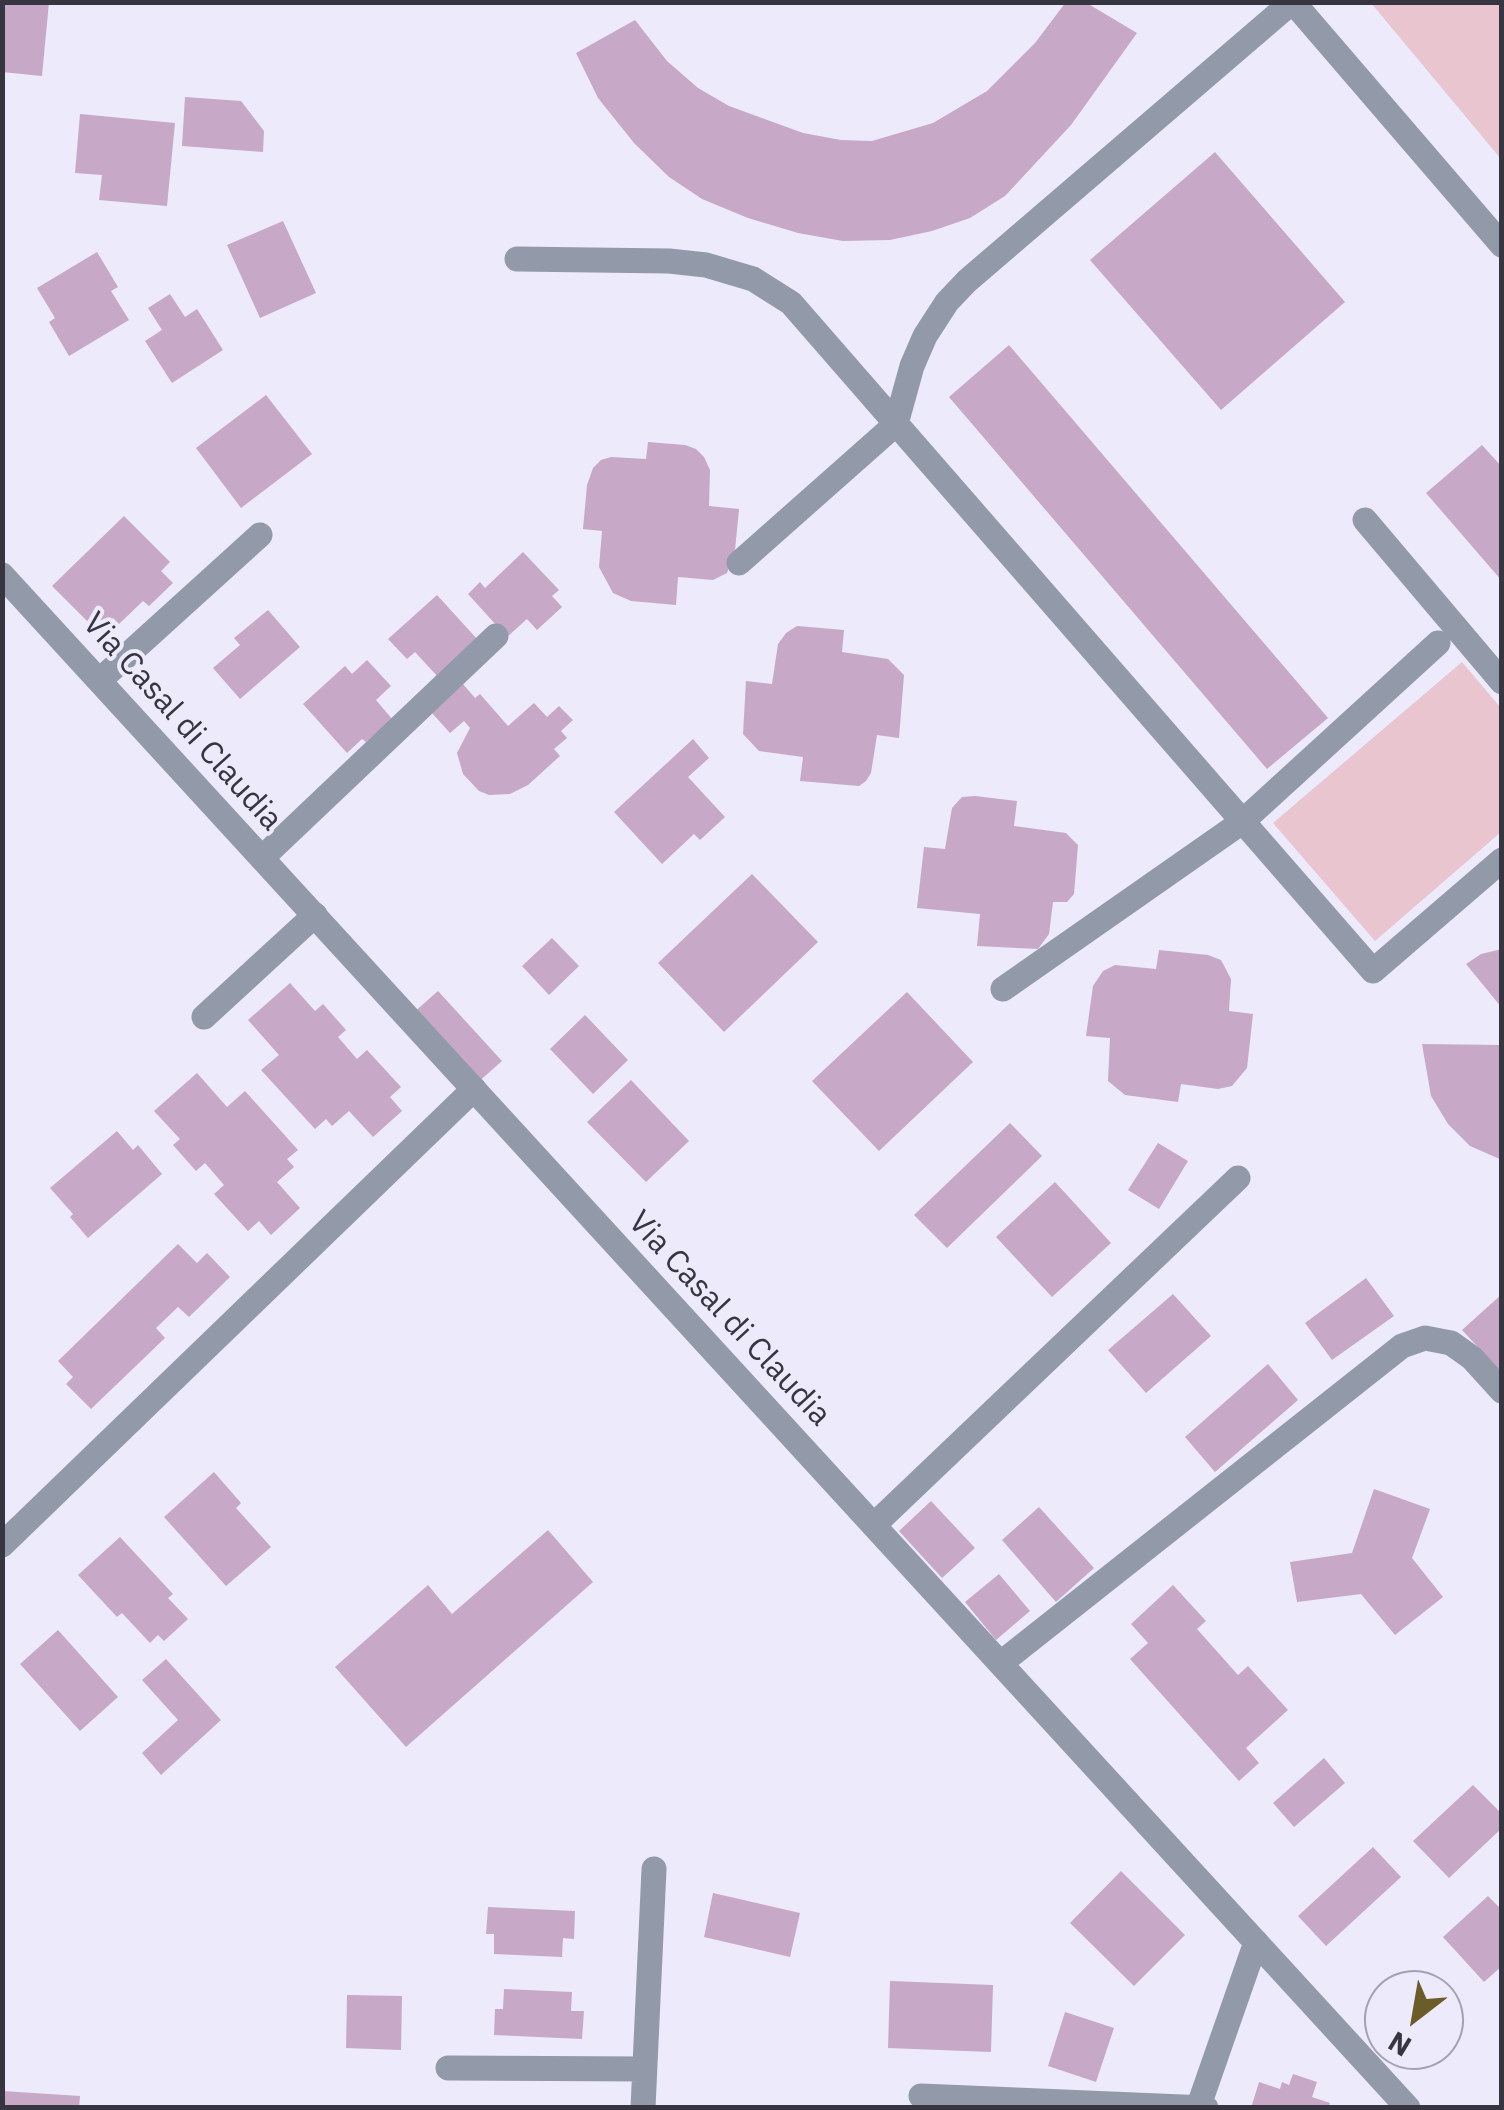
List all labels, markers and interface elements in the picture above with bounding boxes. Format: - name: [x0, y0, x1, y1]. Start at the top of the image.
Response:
- street label: Via Casal di Claudia: [74, 605, 290, 839]
- street label: Via Casal di Claudia: [620, 1204, 838, 1434]
- north arrow: [1364, 1970, 1464, 2070]
- text: N: [1381, 2023, 1418, 2066]

